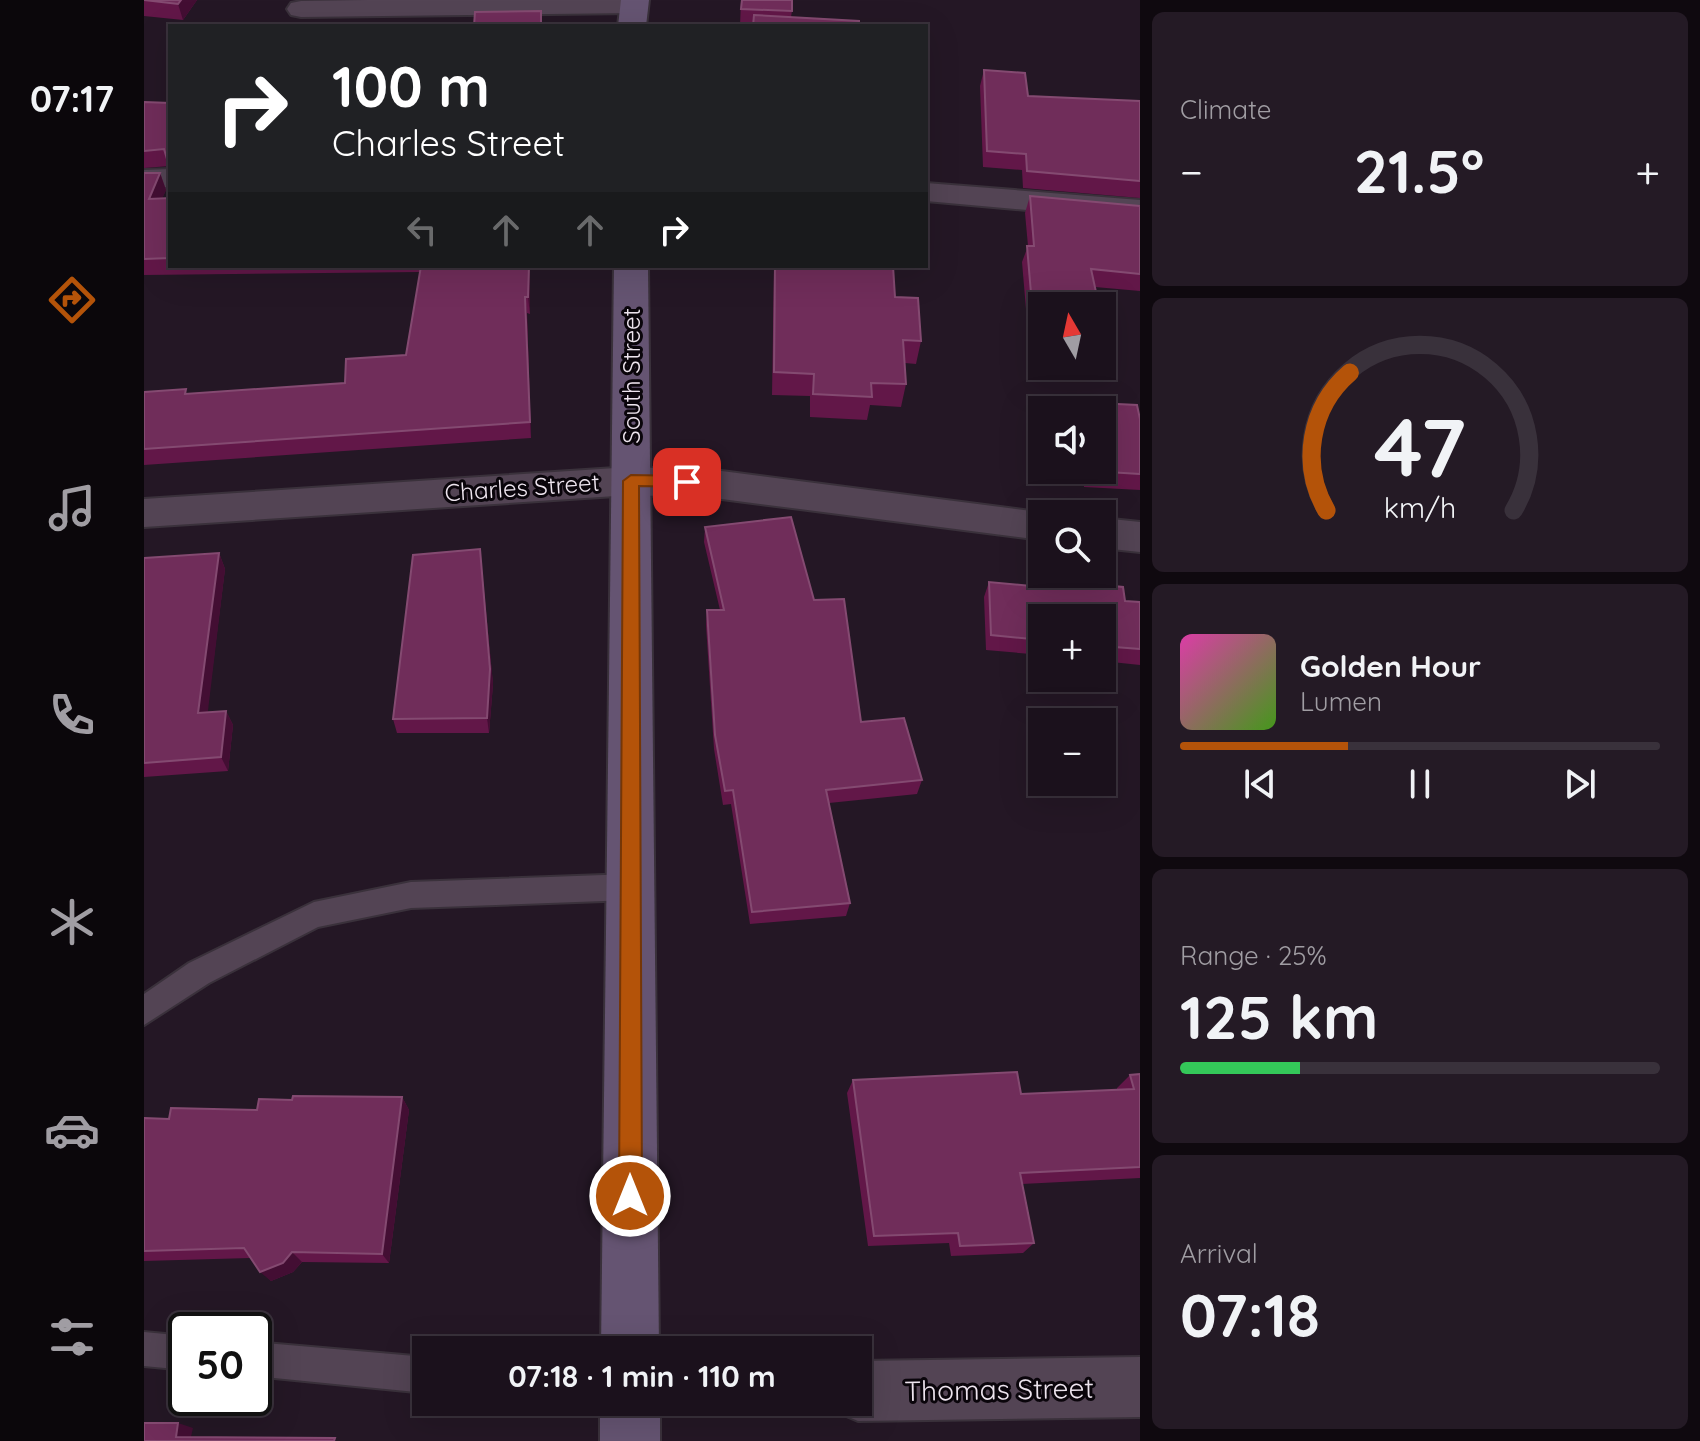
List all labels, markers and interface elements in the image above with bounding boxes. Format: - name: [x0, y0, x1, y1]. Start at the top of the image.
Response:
- text: 100 m: [332, 51, 490, 121]
- icon: right: [200, 56, 304, 160]
- text: 07:17: [30, 76, 114, 121]
- text: Climate: [1180, 93, 1271, 126]
- text: Charles Street: [332, 120, 565, 165]
- text: 21.5°: [1354, 133, 1484, 208]
- text: −: [1180, 144, 1203, 199]
- text: +: [1635, 144, 1660, 199]
- icon: left: [400, 208, 444, 252]
- icon: ahead: [484, 208, 528, 252]
- icon: ahead: [568, 208, 612, 252]
- icon: right: [652, 208, 696, 252]
- icon: directions: [44, 272, 100, 328]
- north arrow: [1028, 292, 1116, 380]
- map controls: [1028, 292, 1116, 796]
- street label: South Street: [616, 308, 646, 444]
- text: 47: [1374, 393, 1466, 497]
- button: sound: [1028, 396, 1116, 484]
- pin: [653, 448, 721, 516]
- icon: arrive: [665, 460, 709, 504]
- street label: Charles Street: [443, 467, 601, 507]
- icon: music: [44, 480, 100, 536]
- text: km/h: [1384, 489, 1456, 525]
- button: search: [1028, 500, 1116, 588]
- button: +: [1028, 604, 1116, 692]
- text: Golden Hour: [1300, 647, 1481, 685]
- text: Lumen: [1300, 685, 1382, 718]
- icon: phone: [44, 687, 100, 743]
- button: −: [1028, 708, 1116, 796]
- icon: previous: [1238, 762, 1282, 806]
- icon: pause: [1398, 762, 1442, 806]
- icon: next: [1558, 762, 1602, 806]
- icon: climate: [44, 894, 100, 950]
- text: Range · 25%: [1180, 939, 1327, 972]
- text: 125 km: [1180, 979, 1378, 1054]
- icon: car: [44, 1102, 100, 1158]
- position arrow: [588, 1154, 672, 1238]
- text: Arrival: [1180, 1237, 1258, 1270]
- text: 07:18: [1180, 1277, 1320, 1352]
- icon: filters: [44, 1309, 100, 1365]
- speed limit sign: 50: [168, 1312, 272, 1416]
- text: 07:18 · 1 min · 110 m: [508, 1357, 776, 1395]
- street label: Thomas Street: [904, 1370, 1094, 1408]

